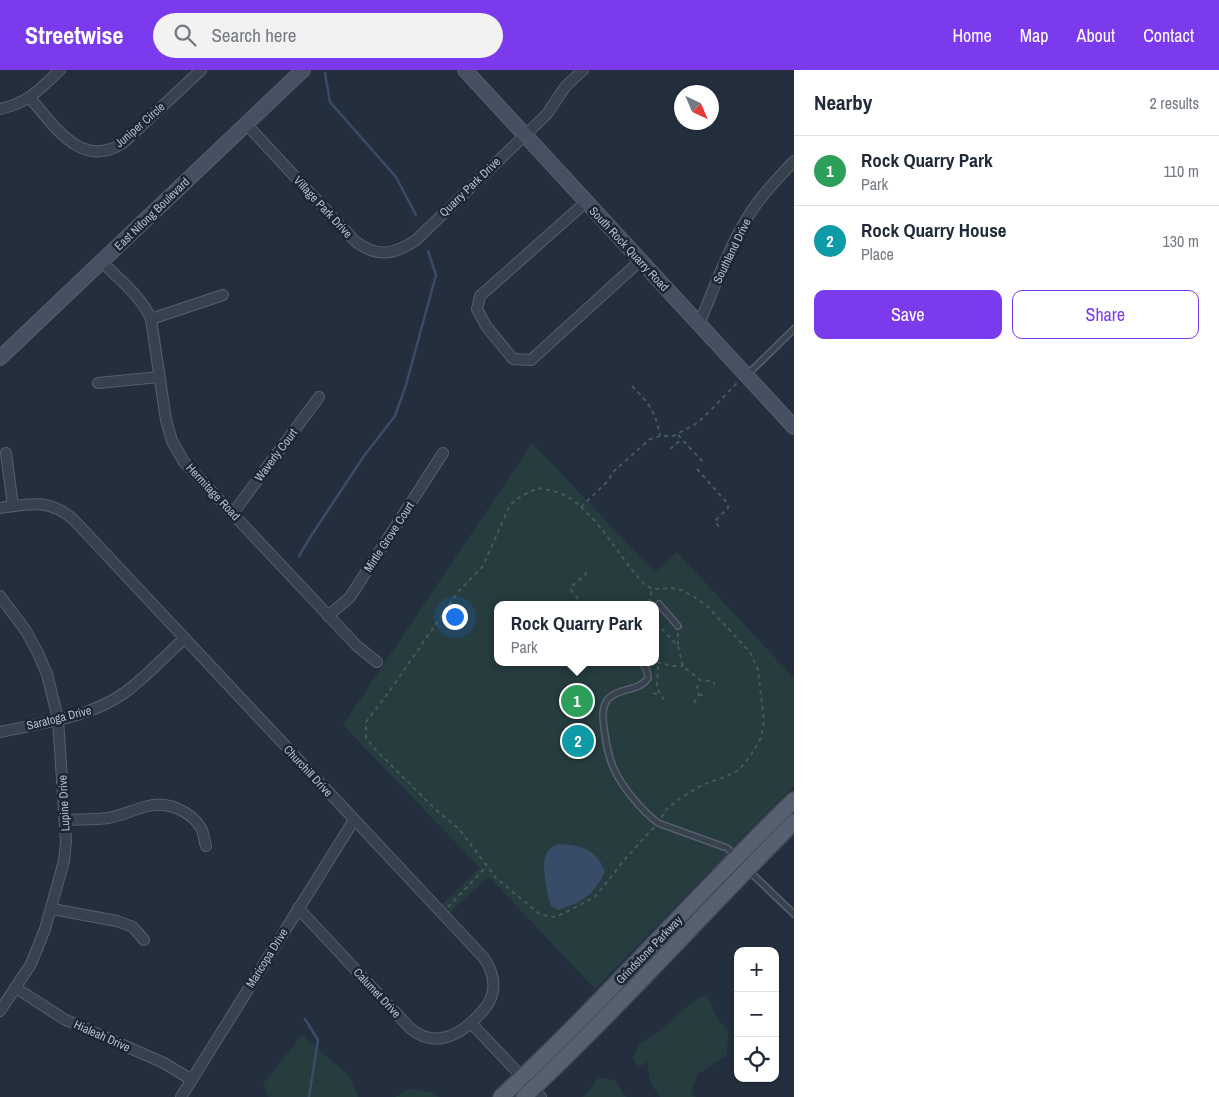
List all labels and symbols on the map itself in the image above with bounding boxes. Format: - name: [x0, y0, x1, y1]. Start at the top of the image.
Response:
- north arrow: [674, 85, 719, 130]
- street label: Juniper Circle: [112, 99, 168, 151]
- street label: Quarry Park Drive: [436, 154, 504, 220]
- street label: Village Park Drive: [290, 173, 356, 241]
- street label: East Nifong Boulevard: [111, 174, 193, 254]
- street label: South Rock Quarry Road: [586, 203, 672, 295]
- street label: Southland Drive: [709, 216, 755, 286]
- street label: Waverly Court: [251, 425, 301, 485]
- street label: Hermitage Road: [183, 460, 243, 524]
- street label: Mirtle Grove Court: [360, 498, 418, 575]
- your location: [442, 604, 468, 630]
- pin: 1: [561, 682, 593, 720]
- street label: Saratoga Drive: [25, 702, 93, 734]
- pin: 2: [562, 722, 594, 760]
- street label: Churchill Drive: [280, 742, 336, 800]
- street label: Lupine Drive: [55, 774, 73, 832]
- street label: Grindstone Parkway: [612, 912, 686, 988]
- street label: Maricopa Drive: [242, 925, 292, 991]
- street label: Calumet Drive: [350, 965, 404, 1021]
- street label: Hialeah Drive: [71, 1016, 133, 1056]

